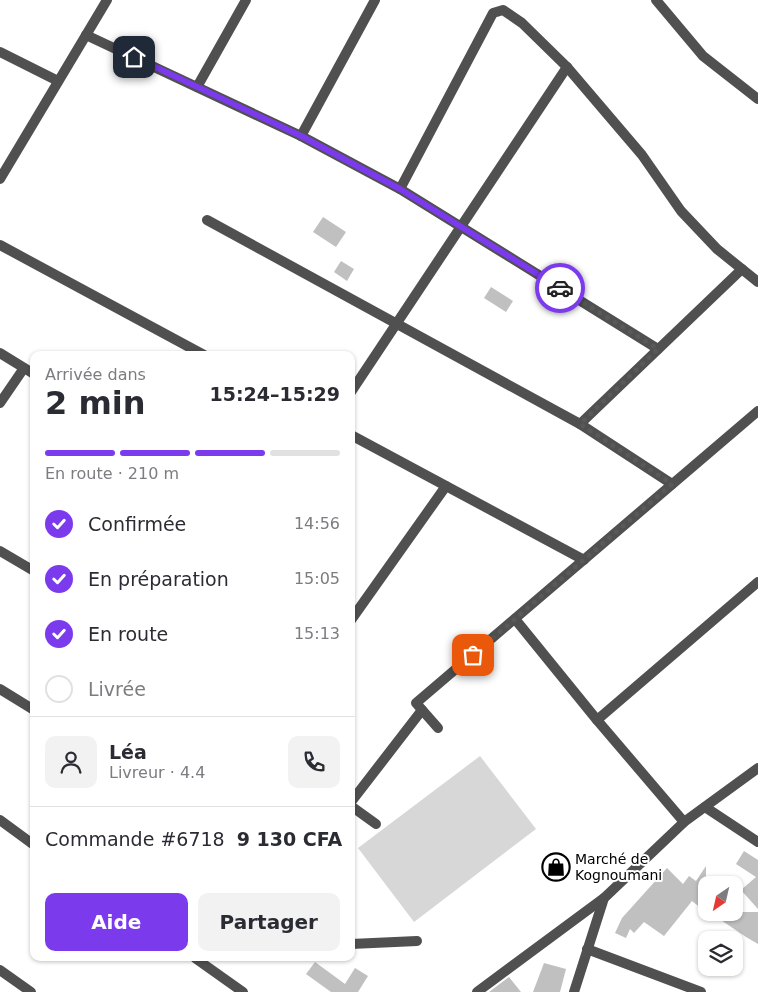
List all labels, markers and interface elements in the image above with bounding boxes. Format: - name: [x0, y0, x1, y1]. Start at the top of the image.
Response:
- pin: [113, 36, 155, 78]
- icon: home: [120, 43, 148, 71]
- courier: [535, 263, 585, 313]
- icon: car: [546, 274, 574, 302]
- text: Arrivée dans: [45, 365, 146, 384]
- text: 15:24–15:29: [210, 383, 340, 405]
- text: 2 min: [45, 384, 146, 422]
- text: En route · 210 m: [45, 464, 179, 483]
- icon: check: [45, 510, 73, 538]
- text: Confirmée: [88, 513, 186, 535]
- text: 14:56: [294, 514, 340, 533]
- icon: check: [45, 565, 73, 593]
- text: En préparation: [88, 568, 229, 590]
- text: 15:05: [294, 569, 340, 588]
- icon: check: [45, 620, 73, 648]
- text: En route: [88, 623, 168, 645]
- text: 15:13: [294, 624, 340, 643]
- pin: [452, 634, 494, 676]
- icon: bag: [459, 641, 487, 669]
- text: Livrée: [88, 678, 146, 700]
- button: person: [45, 736, 97, 788]
- button: phone: [288, 736, 340, 788]
- text: Léa: [109, 741, 147, 763]
- text: Livreur · 4.4: [109, 763, 205, 782]
- text: Commande #6718: [45, 828, 225, 850]
- text: 9 130 CFA: [237, 828, 342, 850]
- place label: Marché de Kognoumani: [575, 851, 662, 883]
- shop icon: Marché de Kognoumani: [541, 852, 571, 882]
- north arrow: [698, 876, 742, 921]
- map controls: [698, 876, 743, 976]
- button: Aide: [45, 893, 188, 951]
- button: Partager: [198, 893, 340, 951]
- button: layers: [698, 931, 743, 976]

